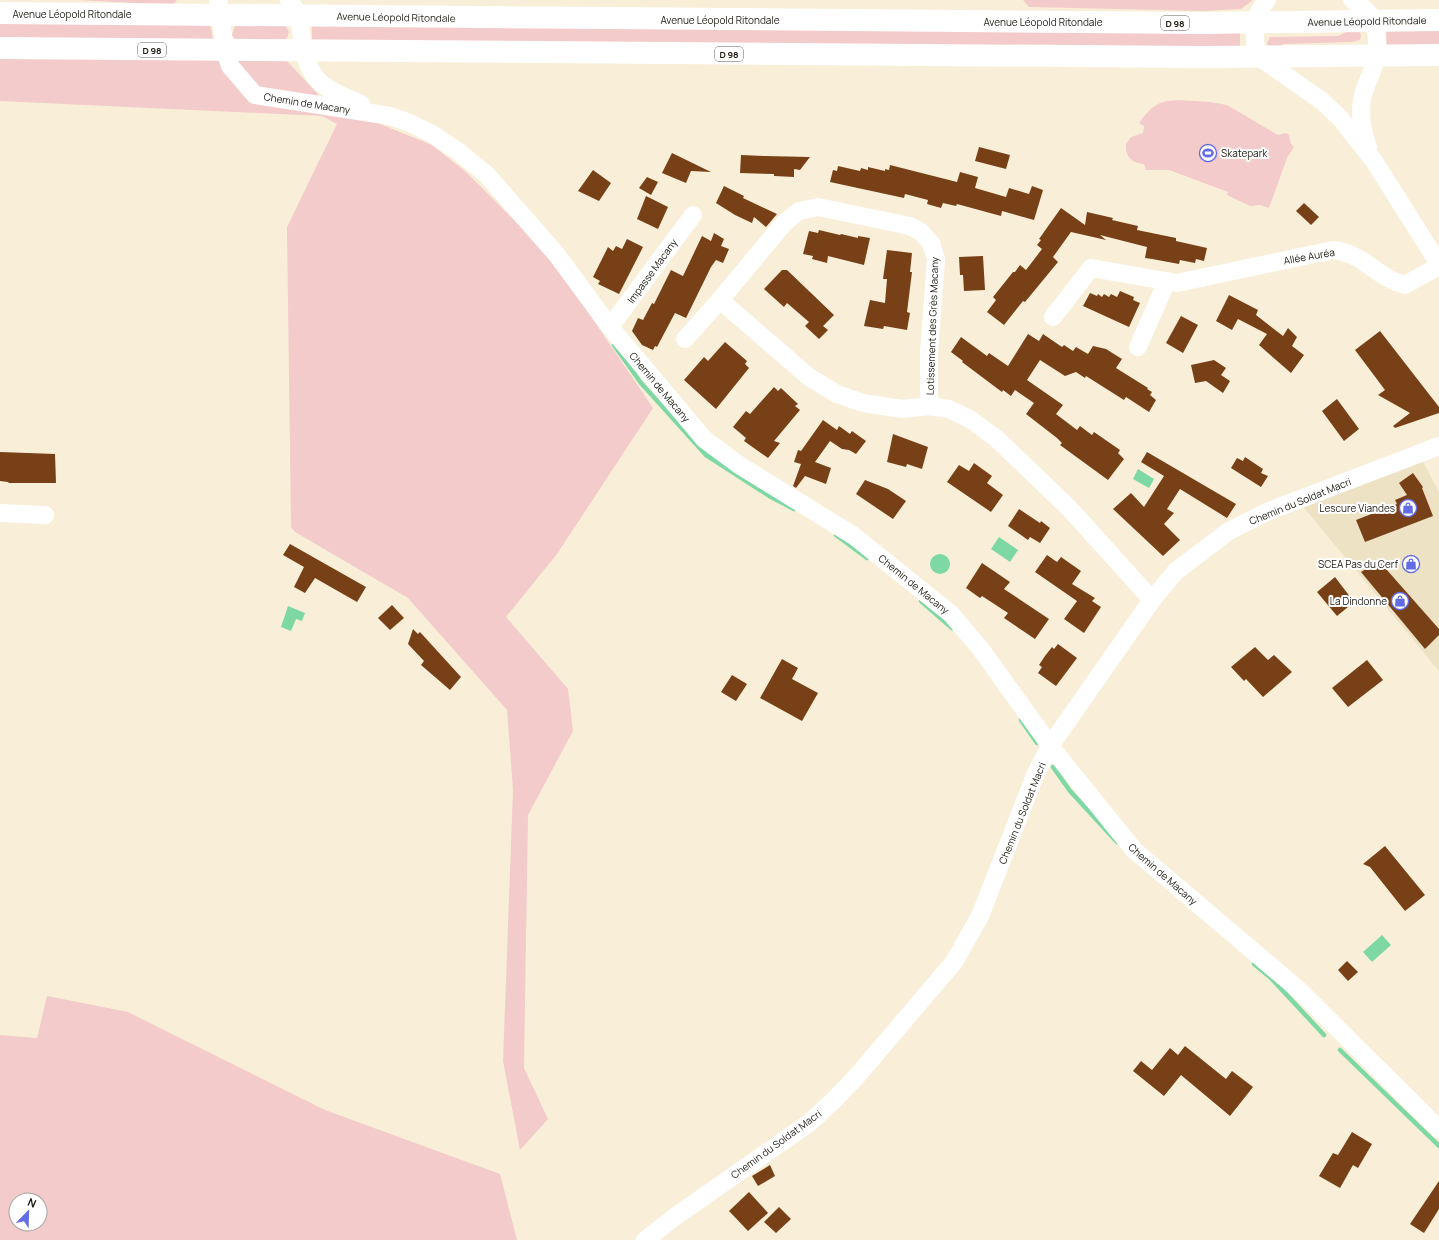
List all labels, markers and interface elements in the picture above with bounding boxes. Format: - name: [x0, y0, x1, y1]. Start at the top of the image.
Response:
- street label: Avenue Léopold Ritondale: [12, 7, 132, 21]
- street label: Avenue Léopold Ritondale: [336, 9, 456, 25]
- street label: Avenue Léopold Ritondale: [660, 13, 780, 27]
- street label: Avenue Léopold Ritondale: [1307, 13, 1427, 29]
- street label: Avenue Léopold Ritondale: [983, 15, 1103, 29]
- road number: D 98: [1161, 16, 1189, 30]
- road number: D 98: [138, 43, 166, 57]
- road number: D 98: [715, 47, 743, 61]
- street label: Chemin de Macany: [263, 89, 352, 117]
- sports icon: Skatepark: [1198, 143, 1218, 163]
- place label: Skatepark: [1221, 146, 1268, 160]
- street label: Impasse Macany: [624, 235, 681, 306]
- street label: Allée Auréa: [1282, 245, 1336, 267]
- street label: Lotissement des Grès Macany: [923, 256, 941, 395]
- street label: Chemin de Macany: [627, 349, 694, 426]
- street label: Chemin du Soldat Macri: [1247, 474, 1353, 528]
- shop icon: Lescure Viandes: [1398, 498, 1418, 518]
- place label: Lescure Viandes: [1319, 501, 1395, 515]
- street label: Chemin de Macany: [876, 551, 953, 617]
- shop icon: SCEA Pas du Cerf: [1401, 554, 1421, 574]
- place label: SCEA Pas du Cerf: [1318, 557, 1398, 571]
- shop icon: La Dindonne: [1390, 591, 1410, 611]
- place label: La Dindonne: [1330, 594, 1387, 608]
- street label: Chemin du Soldat Macri: [995, 760, 1049, 866]
- street label: Chemin de Macany: [1125, 840, 1201, 908]
- street label: Chemin du Soldat Macri: [728, 1106, 824, 1182]
- north arrow: [8, 1192, 48, 1232]
- text: N: [26, 1194, 39, 1211]

